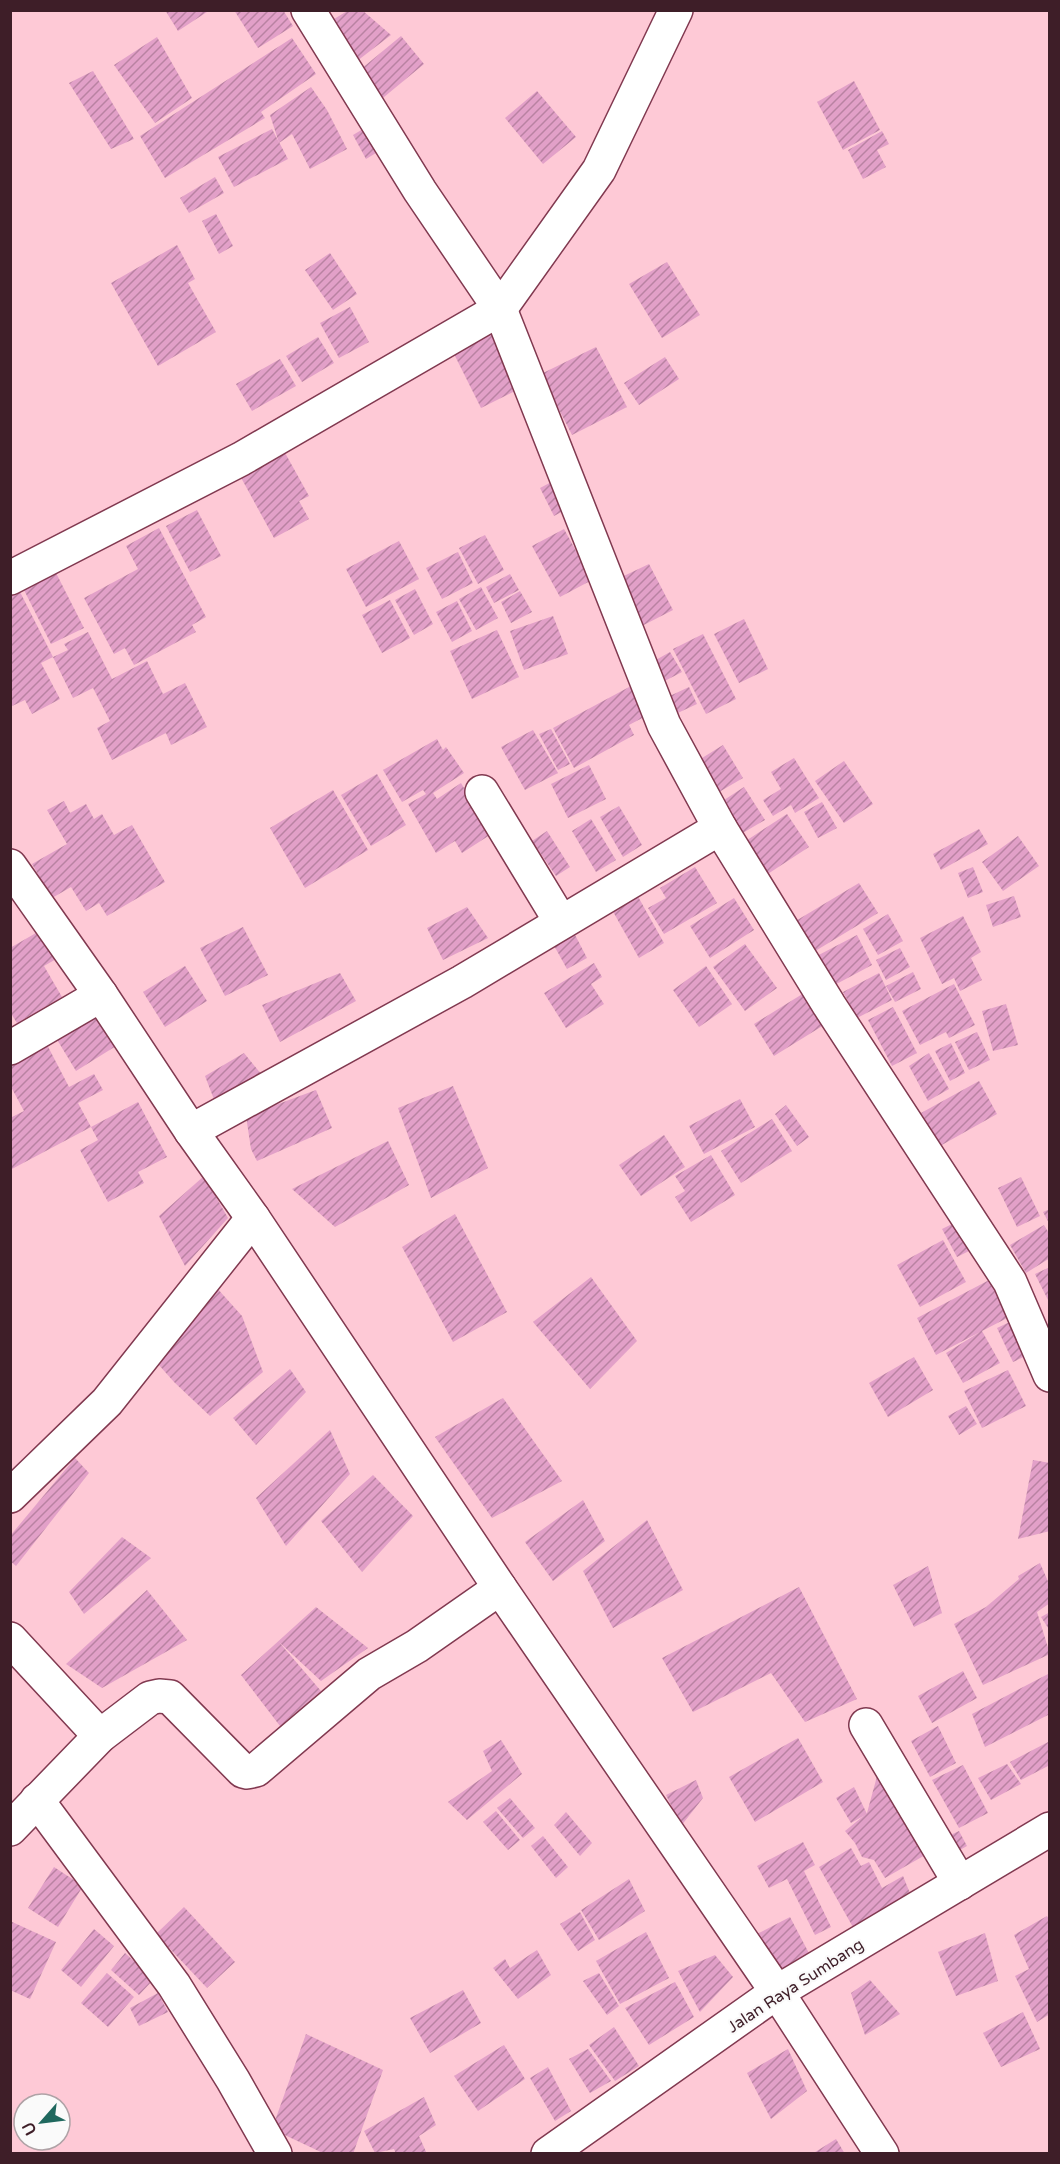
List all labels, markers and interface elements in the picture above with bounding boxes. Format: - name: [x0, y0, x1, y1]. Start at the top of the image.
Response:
- street label: Jalan Raya Sumbang: [724, 1934, 867, 2037]
- north arrow: [12, 2092, 72, 2152]
- text: U: [18, 2119, 41, 2139]

